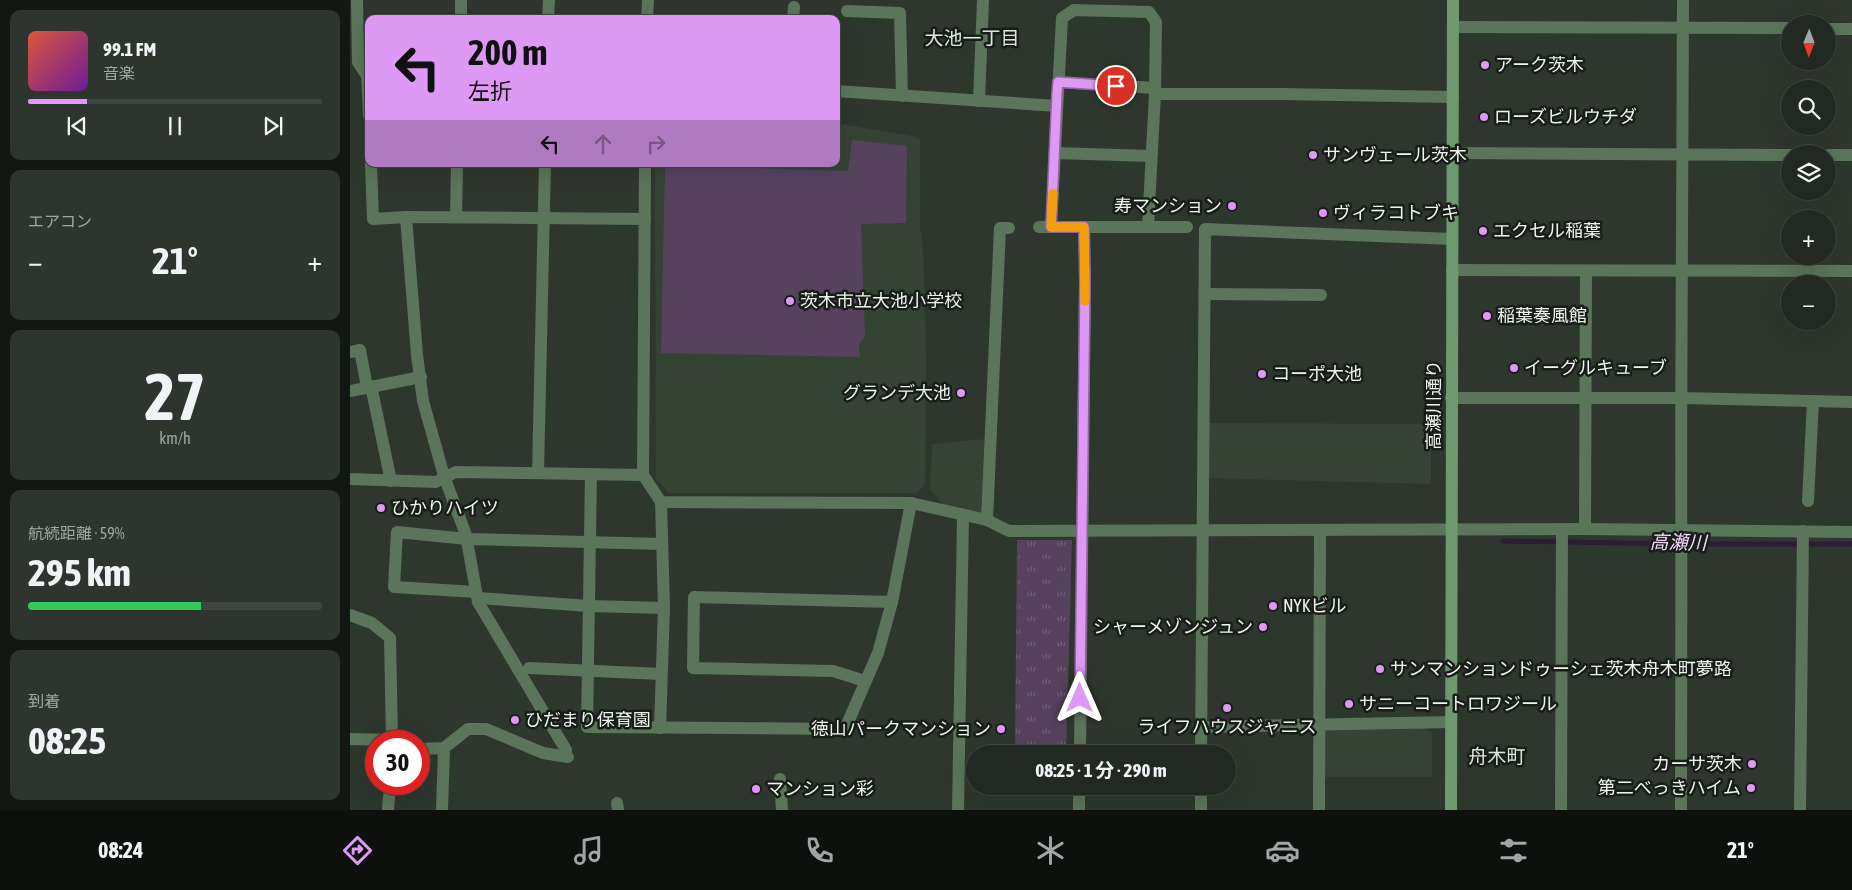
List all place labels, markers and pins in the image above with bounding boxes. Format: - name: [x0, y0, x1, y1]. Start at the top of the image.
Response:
- place label: アーク茨木: [1495, 54, 1584, 75]
- marker: アーク茨木: [1479, 59, 1491, 71]
- pin: [1095, 65, 1137, 107]
- place label: ローズビルウチダ: [1494, 106, 1637, 127]
- marker: ローズビルウチダ: [1478, 111, 1490, 123]
- place label: サンヴェール茨木: [1323, 144, 1467, 165]
- marker: サンヴェール茨木: [1307, 149, 1319, 161]
- place label: 寿マンション: [1114, 195, 1222, 216]
- marker: 寿マンション: [1226, 200, 1238, 212]
- place label: ヴィラコトブキ: [1333, 202, 1459, 223]
- marker: ヴィラコトブキ: [1317, 207, 1329, 219]
- place label: エクセル稲葉: [1493, 220, 1601, 241]
- marker: エクセル稲葉: [1477, 225, 1489, 237]
- place label: 茨木市立大池小学校: [800, 290, 962, 311]
- marker: 茨木市立大池小学校: [784, 295, 796, 307]
- place label: 稲葉奏風館: [1497, 305, 1587, 326]
- marker: 稲葉奏風館: [1481, 310, 1493, 322]
- place label: イーグルキューブ: [1524, 357, 1667, 378]
- marker: イーグルキューブ: [1508, 362, 1520, 374]
- place label: コーポ大池: [1272, 363, 1362, 384]
- marker: コーポ大池: [1256, 368, 1268, 380]
- place label: グランデ大池: [843, 382, 951, 403]
- marker: グランデ大池: [955, 387, 967, 399]
- place label: ひかりハイツ: [391, 497, 499, 518]
- marker: ひかりハイツ: [375, 502, 387, 514]
- place label: NYKビル: [1283, 595, 1346, 616]
- marker: NYKビル: [1267, 600, 1279, 612]
- place label: シャーメゾンジュン: [1093, 616, 1253, 637]
- marker: シャーメゾンジュン: [1257, 621, 1269, 633]
- place label: サンマンションドゥーシェ茨木舟木町夢路: [1390, 658, 1732, 679]
- marker: サンマンションドゥーシェ茨木舟木町夢路: [1374, 663, 1386, 675]
- place label: サニーコートロワジール: [1359, 693, 1557, 714]
- marker: サニーコートロワジール: [1343, 698, 1355, 710]
- marker: ライフハウスジャニス: [1221, 702, 1233, 714]
- place label: ひだまり保育園: [525, 709, 651, 730]
- marker: ひだまり保育園: [509, 714, 521, 726]
- place label: ライフハウスジャニス: [1137, 716, 1317, 737]
- place label: 徳山パークマンション: [811, 718, 991, 739]
- marker: 徳山パークマンション: [995, 723, 1007, 735]
- place label: カーサ茨木: [1652, 753, 1742, 774]
- marker: カーサ茨木: [1746, 758, 1758, 770]
- place label: 第二べっきハイム: [1598, 777, 1741, 798]
- place label: マンション彩: [766, 778, 874, 799]
- marker: 第二べっきハイム: [1745, 782, 1757, 794]
- marker: マンション彩: [750, 783, 762, 795]

